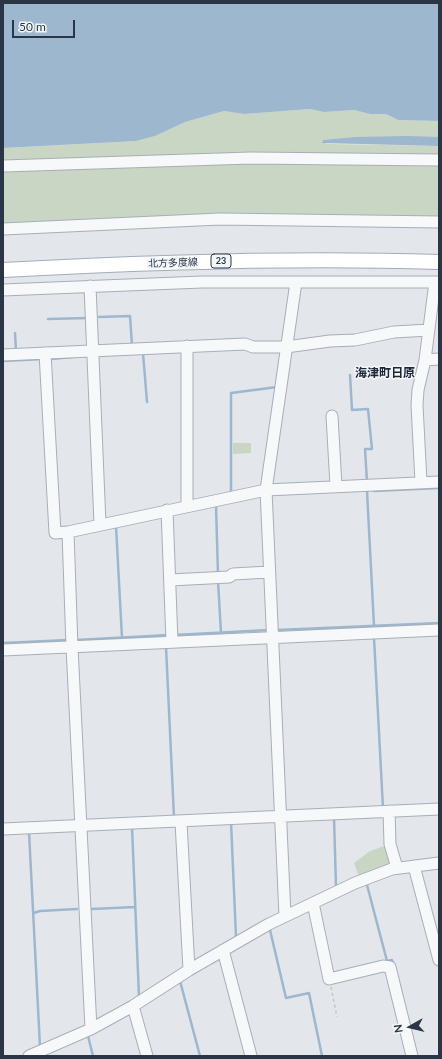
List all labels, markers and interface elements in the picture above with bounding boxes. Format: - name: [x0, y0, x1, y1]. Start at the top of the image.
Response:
- scale bar: [14, 12, 77, 38]
- text: 50 m: [19, 19, 46, 34]
- road number: 23: [211, 254, 231, 268]
- street label: 北方多度線: [148, 256, 198, 270]
- district label: 海津町日原: [355, 366, 415, 380]
- north arrow: [390, 1007, 430, 1047]
- text: N: [391, 1024, 405, 1034]

